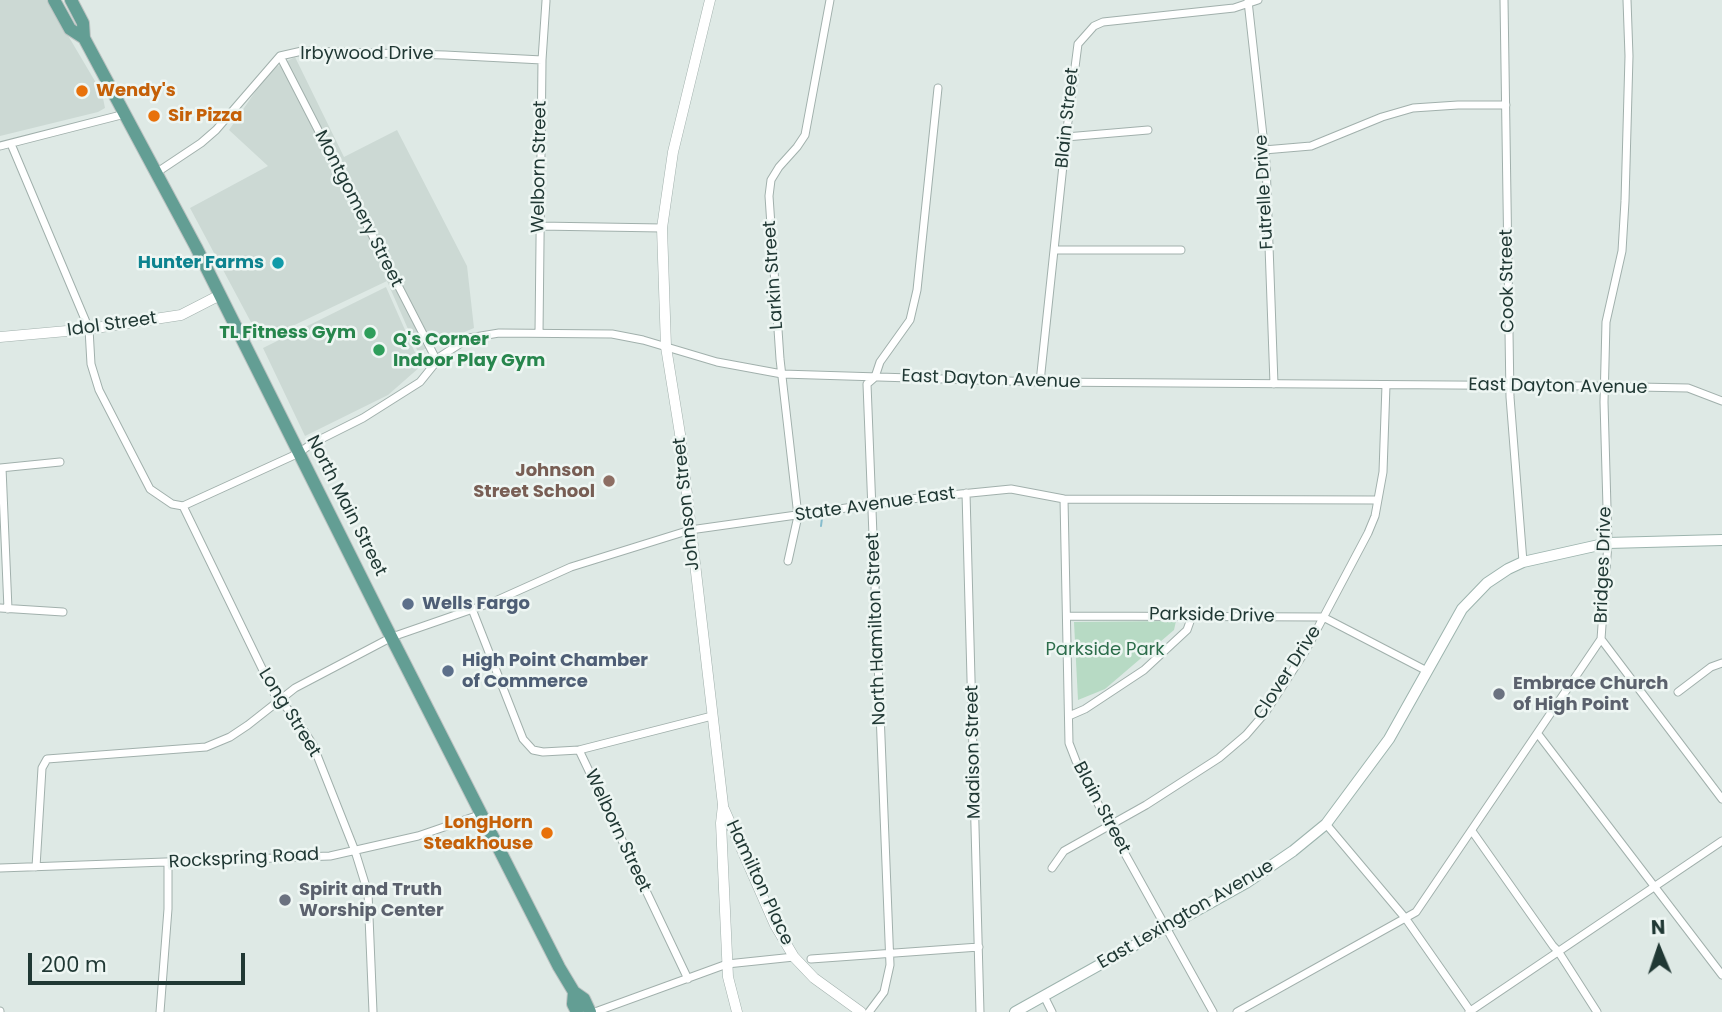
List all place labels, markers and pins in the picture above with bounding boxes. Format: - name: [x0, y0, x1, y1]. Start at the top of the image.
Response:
- place label: Wendy's: [96, 80, 176, 102]
- marker: Wendy's: [74, 83, 90, 99]
- place label: Sir Pizza: [168, 105, 243, 127]
- marker: Sir Pizza: [146, 108, 162, 124]
- place label: Hunter Farms: [138, 252, 264, 274]
- marker: Hunter Farms: [270, 255, 286, 271]
- place label: TL Fitness Gym: [219, 322, 356, 344]
- marker: TL Fitness Gym: [362, 325, 378, 341]
- place label: Q's Corner Indoor Play Gym: [393, 329, 545, 372]
- marker: Q's Corner Indoor Play Gym: [371, 342, 387, 358]
- place label: Johnson Street School: [473, 460, 595, 503]
- marker: Johnson Street School: [601, 473, 617, 489]
- place label: Wells Fargo: [422, 593, 530, 615]
- marker: Wells Fargo: [400, 596, 416, 612]
- place label: High Point Chamber of Commerce: [462, 650, 648, 692]
- marker: High Point Chamber of Commerce: [440, 663, 456, 679]
- place label: Embrace Church of High Point: [1513, 673, 1668, 716]
- marker: Embrace Church of High Point: [1491, 686, 1507, 702]
- place label: LongHorn Steakhouse: [423, 812, 533, 854]
- marker: LongHorn Steakhouse: [539, 825, 555, 841]
- place label: Spirit and Truth Worship Center: [299, 879, 444, 922]
- marker: Spirit and Truth Worship Center: [277, 892, 293, 908]

